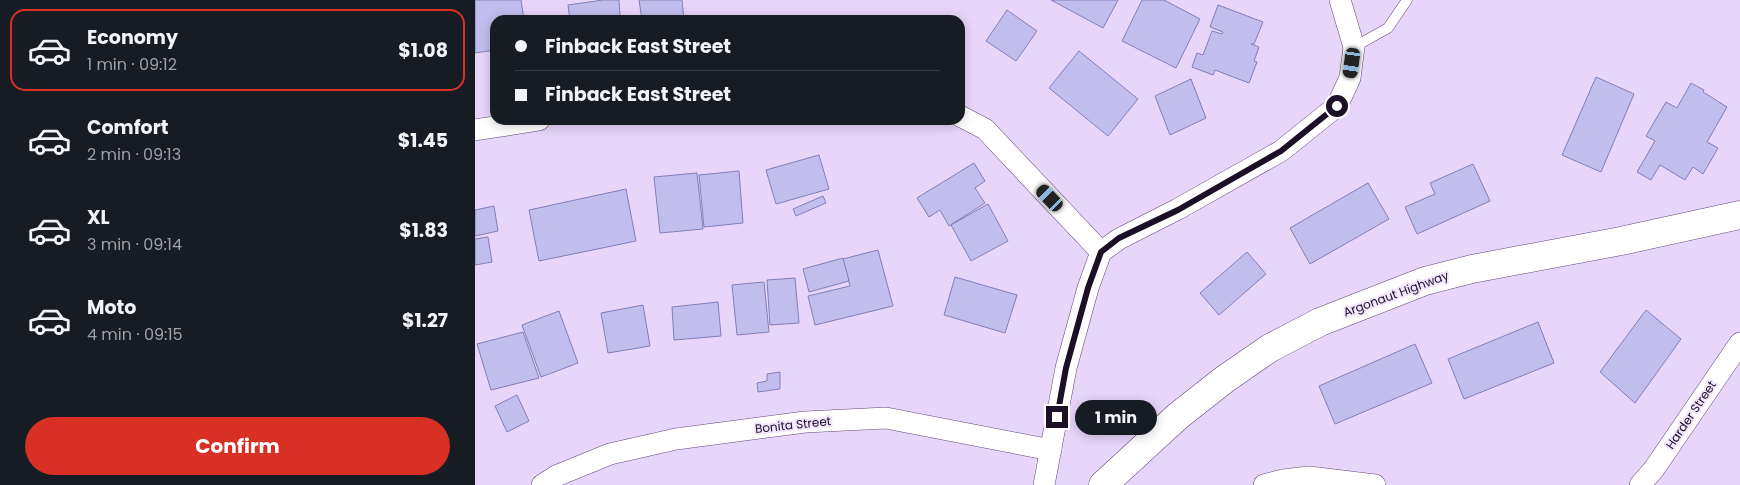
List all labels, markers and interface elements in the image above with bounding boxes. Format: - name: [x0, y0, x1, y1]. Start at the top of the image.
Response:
- text: Economy: [87, 24, 178, 51]
- icon: car: [27, 28, 72, 73]
- text: Finback East Street: [545, 33, 731, 60]
- text: $1.08: [398, 37, 448, 64]
- car: [1342, 47, 1361, 79]
- text: 1 min · 09:12: [87, 53, 177, 76]
- text: Finback East Street: [545, 81, 731, 108]
- route start: [1326, 95, 1348, 117]
- text: Comfort: [87, 114, 169, 141]
- icon: car: [27, 118, 72, 163]
- text: $1.45: [398, 127, 448, 154]
- text: 2 min · 09:13: [87, 143, 181, 166]
- car: [1034, 182, 1065, 214]
- text: XL: [87, 204, 110, 231]
- icon: car: [27, 208, 72, 253]
- text: $1.83: [399, 217, 448, 244]
- text: 3 min · 09:14: [87, 233, 182, 256]
- street label: Argonaut Highway: [1341, 266, 1451, 321]
- text: Moto: [87, 294, 136, 321]
- icon: car: [27, 298, 72, 343]
- text: $1.27: [402, 307, 448, 334]
- text: 4 min · 09:15: [87, 323, 183, 346]
- street label: Harder Street: [1661, 377, 1720, 452]
- callout: 1 min: [1075, 400, 1157, 434]
- route end: [1046, 406, 1068, 428]
- text: 1 min: [1095, 406, 1137, 429]
- street label: Bonita Street: [754, 412, 832, 437]
- button: Confirm: [25, 417, 450, 475]

